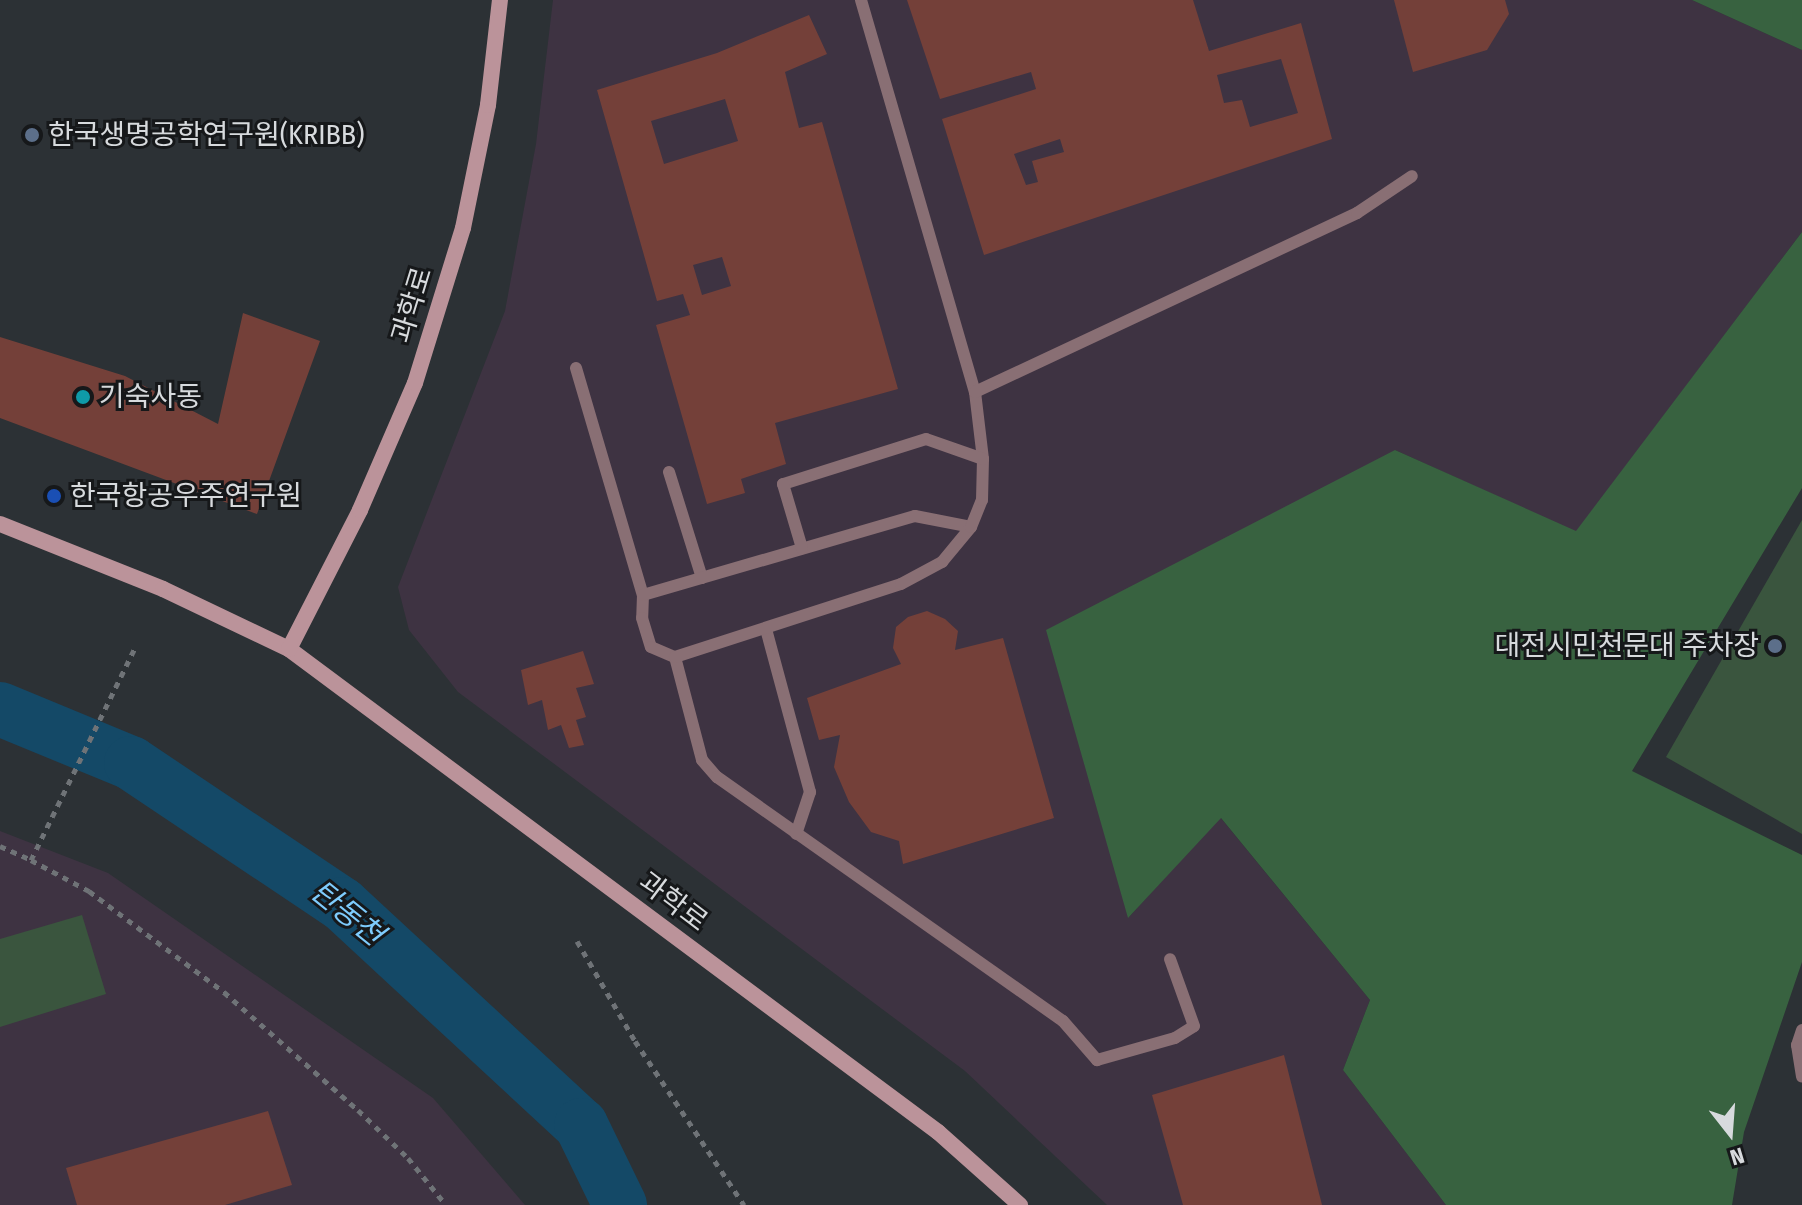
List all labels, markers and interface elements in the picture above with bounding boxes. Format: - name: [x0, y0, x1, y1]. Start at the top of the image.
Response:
- place label: 한국생명공학연구원(KRIBB): [48, 118, 364, 152]
- marker: 한국생명공학연구원(KRIBB): [23, 126, 41, 144]
- street label: 과학로: [385, 263, 439, 347]
- place label: 기숙사동: [99, 380, 202, 414]
- marker: 기숙사동: [74, 388, 92, 406]
- place label: 한국항공우주연구원: [70, 479, 302, 513]
- marker: 한국항공우주연구원: [45, 487, 63, 505]
- place label: 대전시민천문대 주차장: [1495, 629, 1759, 663]
- marker: 대전시민천문대 주차장: [1766, 637, 1784, 655]
- street label: 과학로: [632, 865, 714, 939]
- water label: 탄동천: [303, 873, 391, 953]
- north arrow: [1690, 1093, 1770, 1173]
- text: N: [1727, 1142, 1747, 1171]

